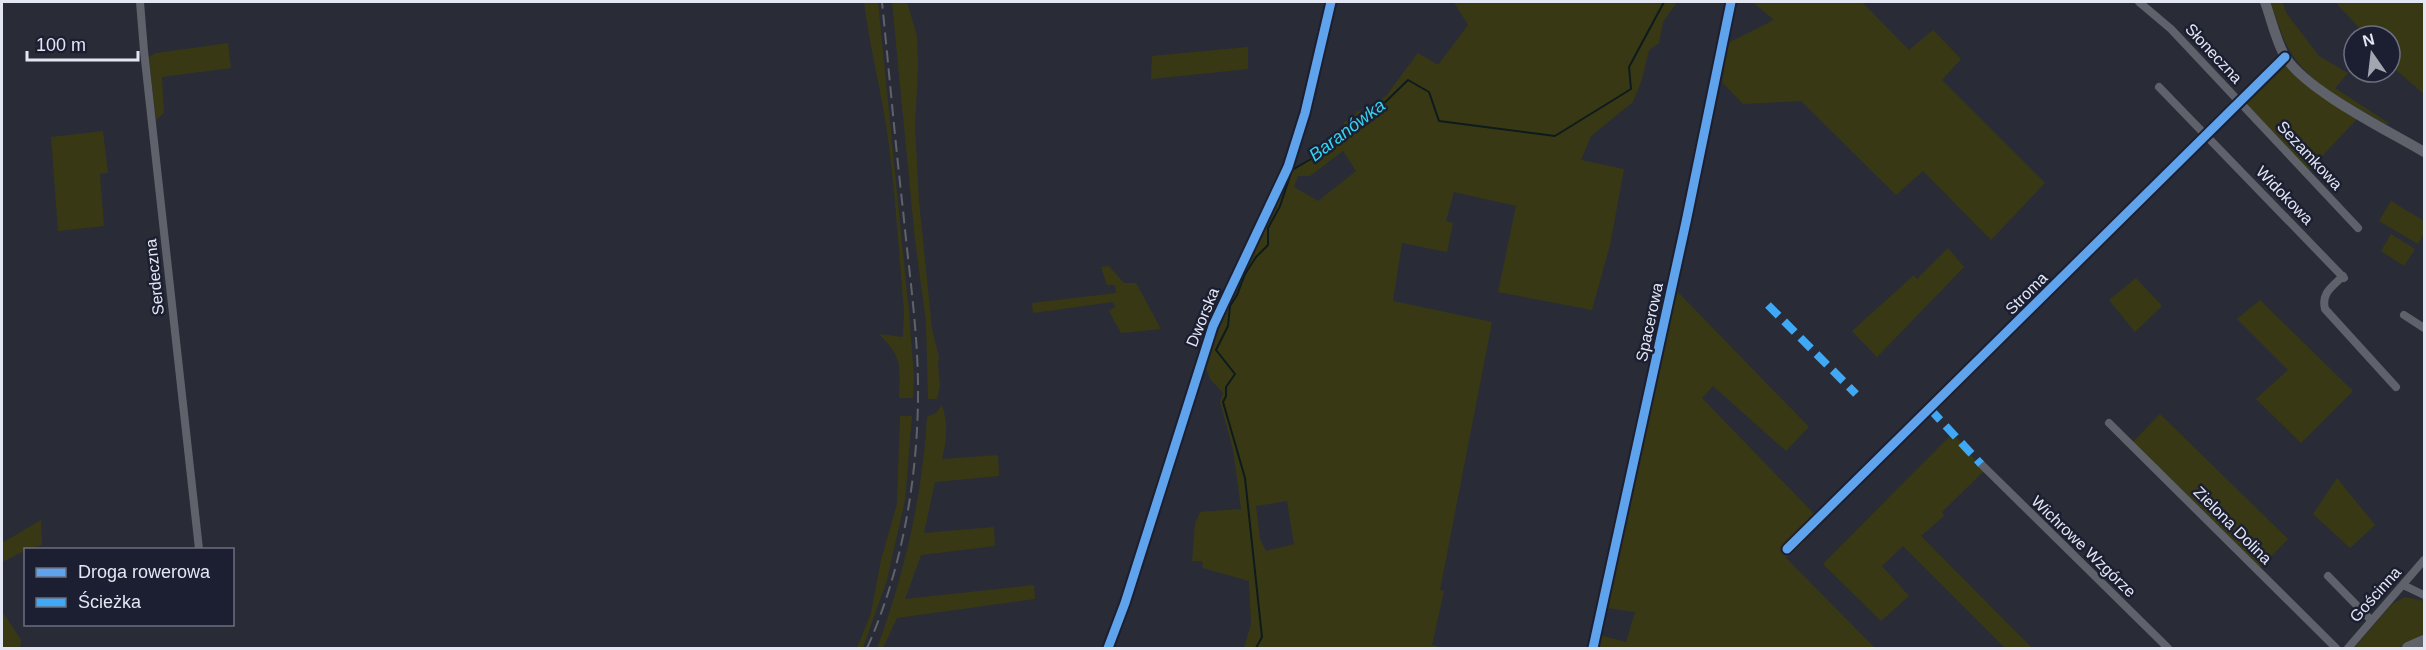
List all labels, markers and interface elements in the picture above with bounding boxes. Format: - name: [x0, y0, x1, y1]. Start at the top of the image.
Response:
- street label: Słoneczna: [2182, 20, 2245, 87]
- scale bar: [27, 24, 138, 62]
- north arrow: [2342, 24, 2402, 84]
- text: N: [2361, 30, 2376, 50]
- text: 100 m: [36, 35, 86, 55]
- water label: Baranówka: [1305, 95, 1389, 165]
- street label: Sezamkowa: [2274, 118, 2346, 193]
- street label: Widokowa: [2253, 163, 2316, 228]
- street label: Serdeczna: [142, 238, 167, 316]
- street label: Stroma: [2002, 269, 2051, 318]
- street label: Spacerowa: [1633, 281, 1666, 363]
- street label: Dworska: [1183, 285, 1222, 349]
- street label: Zielona Dolina: [2190, 483, 2275, 568]
- street label: Wichrowe Wzgórze: [2028, 492, 2139, 600]
- legend: [24, 548, 234, 626]
- text: Droga rowerowa: [78, 562, 211, 582]
- street label: Gościnna: [2346, 563, 2404, 625]
- text: Ścieżka: [78, 591, 142, 612]

